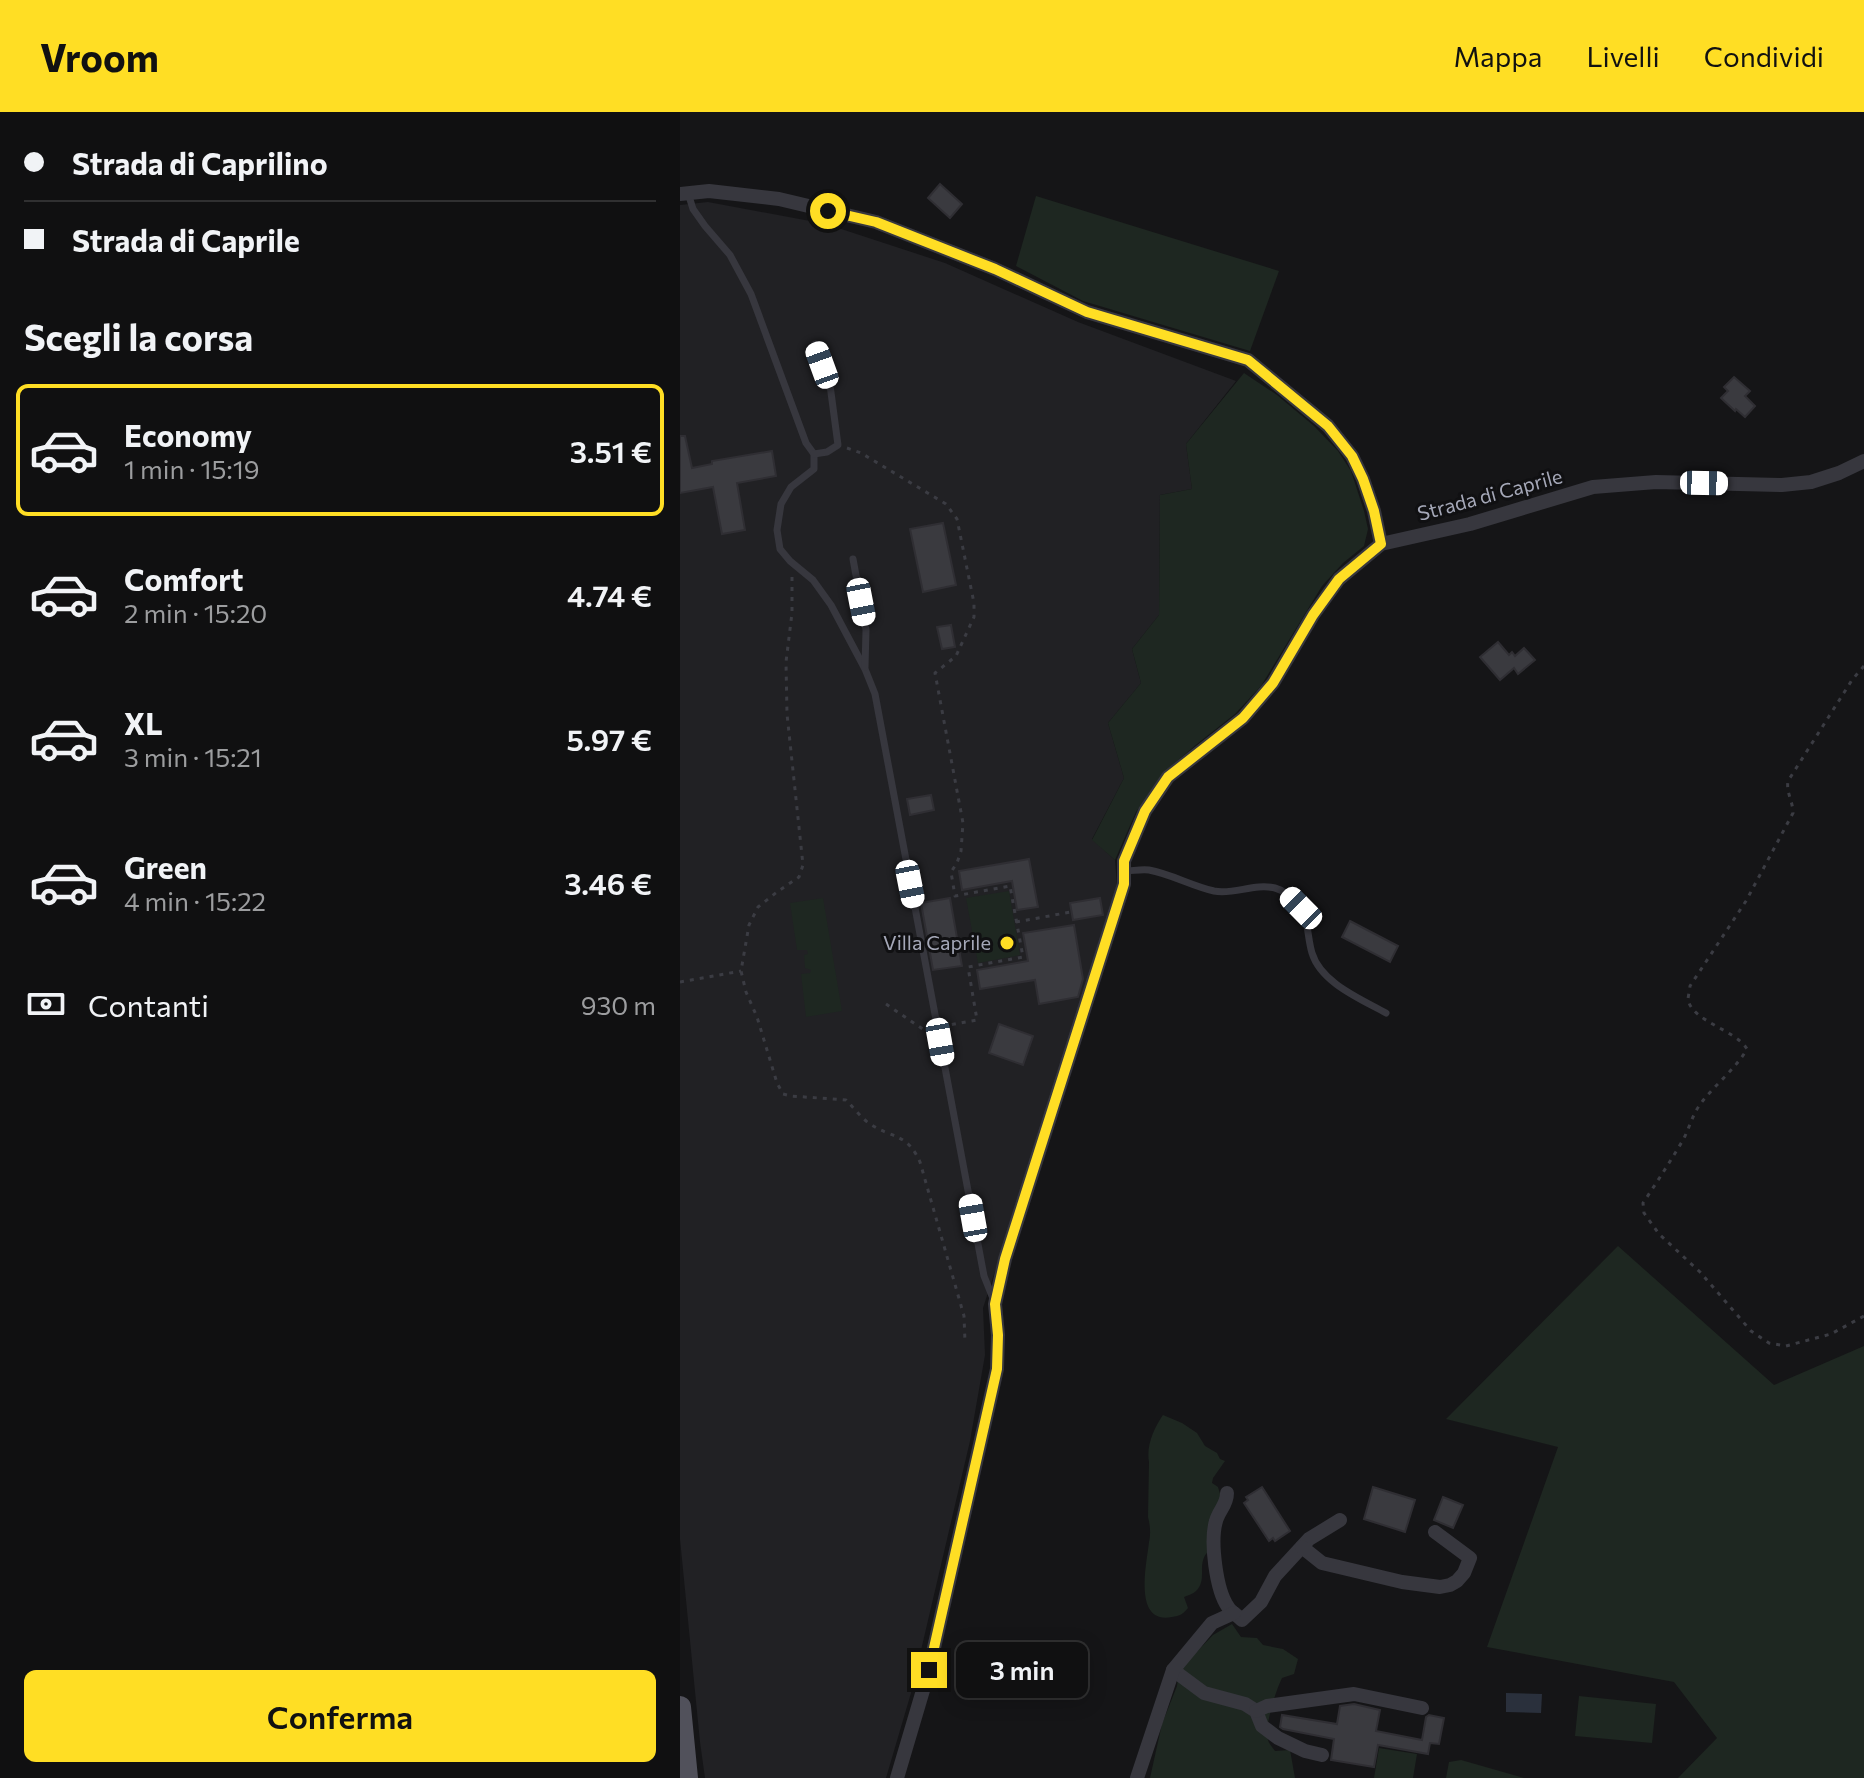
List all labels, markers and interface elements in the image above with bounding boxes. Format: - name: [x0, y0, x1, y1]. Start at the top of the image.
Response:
- text: Vroom: [40, 33, 159, 80]
- text: Mappa: [1454, 39, 1542, 73]
- text: Livelli: [1586, 39, 1660, 73]
- text: Condividi: [1704, 39, 1824, 73]
- text: Strada di Caprilino: [72, 144, 328, 181]
- route start: [810, 193, 846, 229]
- text: Strada di Caprile: [72, 221, 300, 258]
- text: Scegli la corsa: [24, 314, 253, 358]
- car: [803, 338, 841, 392]
- icon: car: [28, 414, 100, 486]
- text: Economy: [124, 416, 252, 453]
- text: 3.51 €: [570, 432, 652, 469]
- text: 1 min · 15:19: [124, 453, 260, 484]
- street label: Strada di Caprile: [1415, 463, 1565, 525]
- car: [1680, 471, 1728, 495]
- icon: car: [28, 558, 100, 630]
- text: Comfort: [124, 560, 243, 597]
- text: 4.74 €: [567, 576, 652, 613]
- car: [845, 576, 877, 628]
- text: 2 min · 15:20: [124, 597, 267, 628]
- icon: car: [28, 702, 100, 774]
- text: XL: [124, 704, 163, 741]
- text: 5.97 €: [567, 720, 652, 757]
- text: 3 min · 15:21: [124, 741, 262, 772]
- icon: car: [28, 846, 100, 918]
- text: Green: [124, 848, 207, 885]
- car: [894, 858, 926, 910]
- text: 3.46 €: [564, 864, 652, 901]
- car: [1276, 883, 1326, 933]
- text: 4 min · 15:22: [124, 885, 266, 916]
- place label: Villa Caprile: [883, 930, 991, 954]
- marker: Villa Caprile: [998, 934, 1016, 952]
- icon: cash: [24, 982, 68, 1026]
- text: Contanti: [88, 986, 209, 1023]
- text: 930 m: [581, 989, 656, 1020]
- car: [924, 1016, 956, 1068]
- car: [957, 1192, 989, 1244]
- callout: 3 min: [957, 1642, 1089, 1698]
- route end: [911, 1652, 947, 1688]
- text: 3 min: [990, 1654, 1054, 1685]
- button: Conferma: [24, 1670, 656, 1762]

